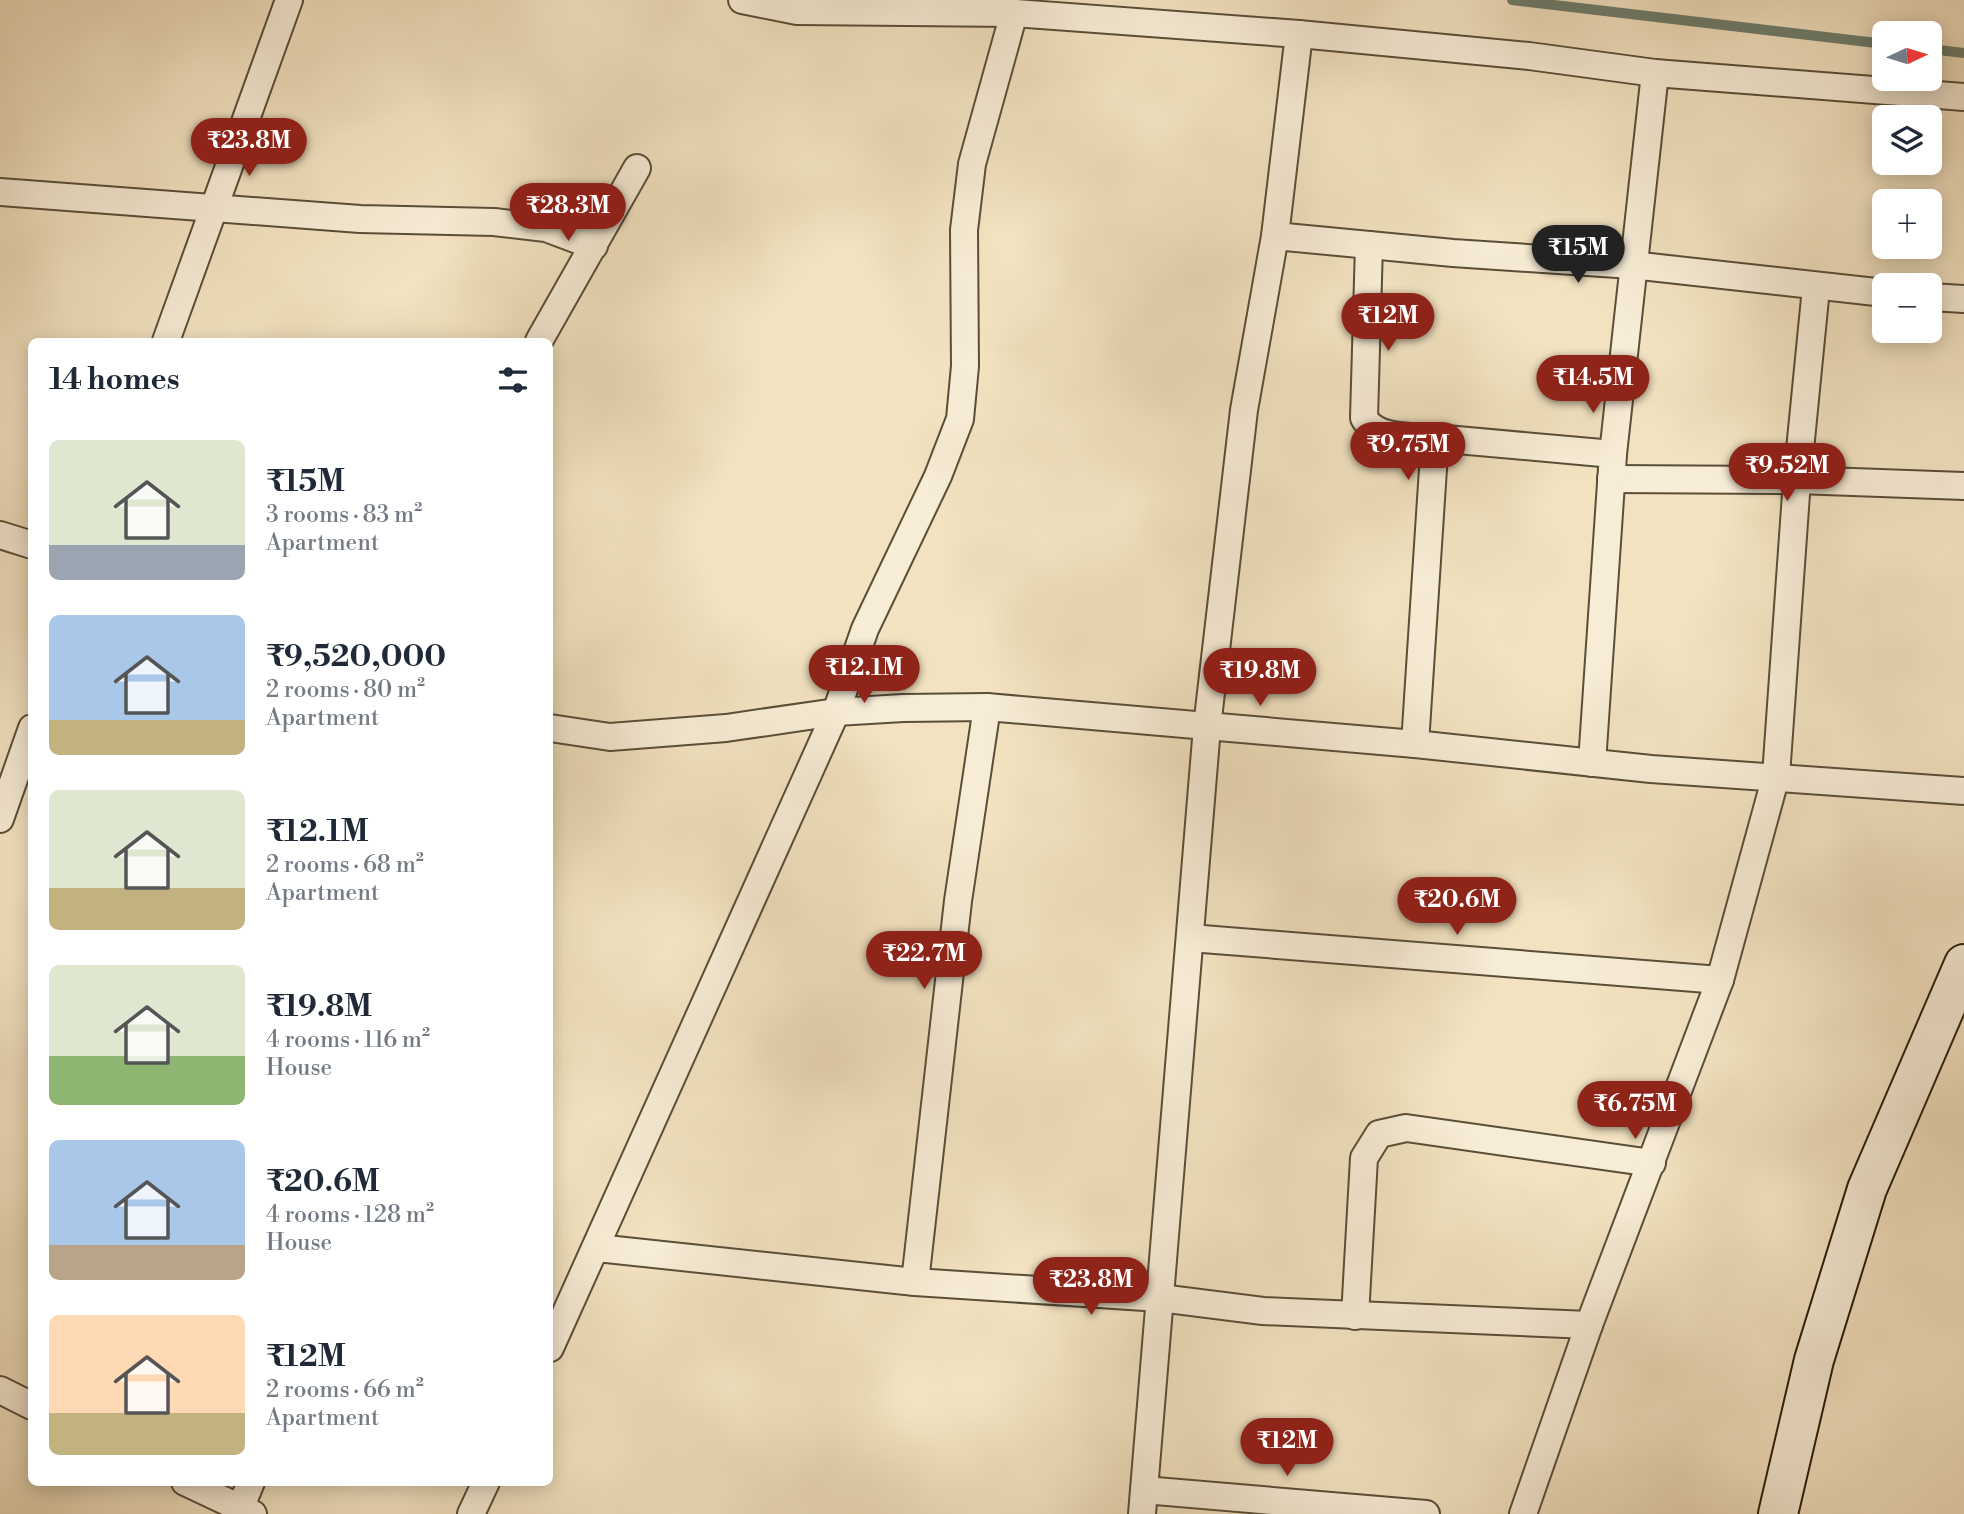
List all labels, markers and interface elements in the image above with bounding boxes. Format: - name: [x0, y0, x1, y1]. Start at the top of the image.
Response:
- north arrow: [1872, 21, 1942, 91]
- map controls: [1872, 21, 1942, 343]
- button: layers: [1872, 105, 1942, 175]
- pin: ₹23.8M: [192, 118, 306, 178]
- text: ₹23.8M: [207, 127, 291, 155]
- pin: ₹28.3M: [511, 184, 625, 243]
- button: +: [1872, 189, 1942, 259]
- text: ₹28.3M: [526, 192, 610, 220]
- pin: ₹15M: [1537, 226, 1619, 285]
- text: ₹15M: [1548, 234, 1608, 262]
- button: −: [1872, 273, 1942, 343]
- pin: ₹12M: [1347, 294, 1429, 353]
- text: ₹12M: [1357, 302, 1419, 330]
- pin: ₹14.5M: [1536, 356, 1650, 415]
- text: 14 homes: [49, 361, 180, 399]
- icon: filters: [494, 361, 532, 399]
- text: ₹14.5M: [1552, 364, 1634, 392]
- pin: ₹9.75M: [1351, 422, 1465, 482]
- text: ₹9.75M: [1366, 431, 1450, 459]
- pin: ₹9.52M: [1730, 444, 1844, 503]
- text: ₹9.52M: [1745, 452, 1829, 480]
- text: ₹15M: [266, 463, 345, 501]
- icon: home: [105, 468, 189, 552]
- text: 3 rooms · 83 m²: [266, 501, 422, 529]
- text: Apartment: [266, 529, 379, 557]
- text: ₹9,520,000: [266, 638, 446, 676]
- icon: home: [105, 643, 189, 727]
- pin: ₹12.1M: [807, 646, 921, 705]
- pin: ₹19.8M: [1203, 648, 1317, 708]
- text: ₹12.1M: [825, 654, 903, 682]
- text: ₹19.8M: [1219, 657, 1301, 685]
- text: 2 rooms · 80 m²: [266, 676, 425, 704]
- text: Apartment: [266, 704, 379, 732]
- text: ₹12.1M: [266, 813, 369, 851]
- icon: home: [105, 818, 189, 902]
- text: 2 rooms · 68 m²: [266, 851, 424, 879]
- pin: ₹20.6M: [1400, 878, 1514, 937]
- text: Apartment: [266, 879, 379, 907]
- text: ₹20.6M: [1413, 886, 1501, 914]
- pin: ₹22.7M: [867, 932, 981, 991]
- text: ₹22.7M: [882, 940, 966, 968]
- text: ₹19.8M: [266, 988, 372, 1026]
- icon: home: [105, 993, 189, 1077]
- text: 4 rooms · 116 m²: [266, 1026, 430, 1054]
- text: House: [266, 1054, 332, 1082]
- pin: ₹6.75M: [1578, 1082, 1692, 1141]
- text: ₹6.75M: [1593, 1090, 1677, 1118]
- text: ₹20.6M: [266, 1163, 380, 1201]
- icon: home: [105, 1168, 189, 1252]
- text: 4 rooms · 128 m²: [266, 1201, 434, 1229]
- text: House: [266, 1229, 332, 1257]
- pin: ₹23.8M: [1034, 1258, 1148, 1317]
- text: ₹23.8M: [1049, 1266, 1133, 1294]
- text: ₹12M: [266, 1338, 346, 1376]
- icon: home: [105, 1343, 189, 1427]
- text: 2 rooms · 66 m²: [266, 1376, 424, 1404]
- text: Apartment: [266, 1404, 379, 1432]
- pin: ₹12M: [1246, 1418, 1328, 1478]
- text: ₹12M: [1256, 1427, 1318, 1455]

